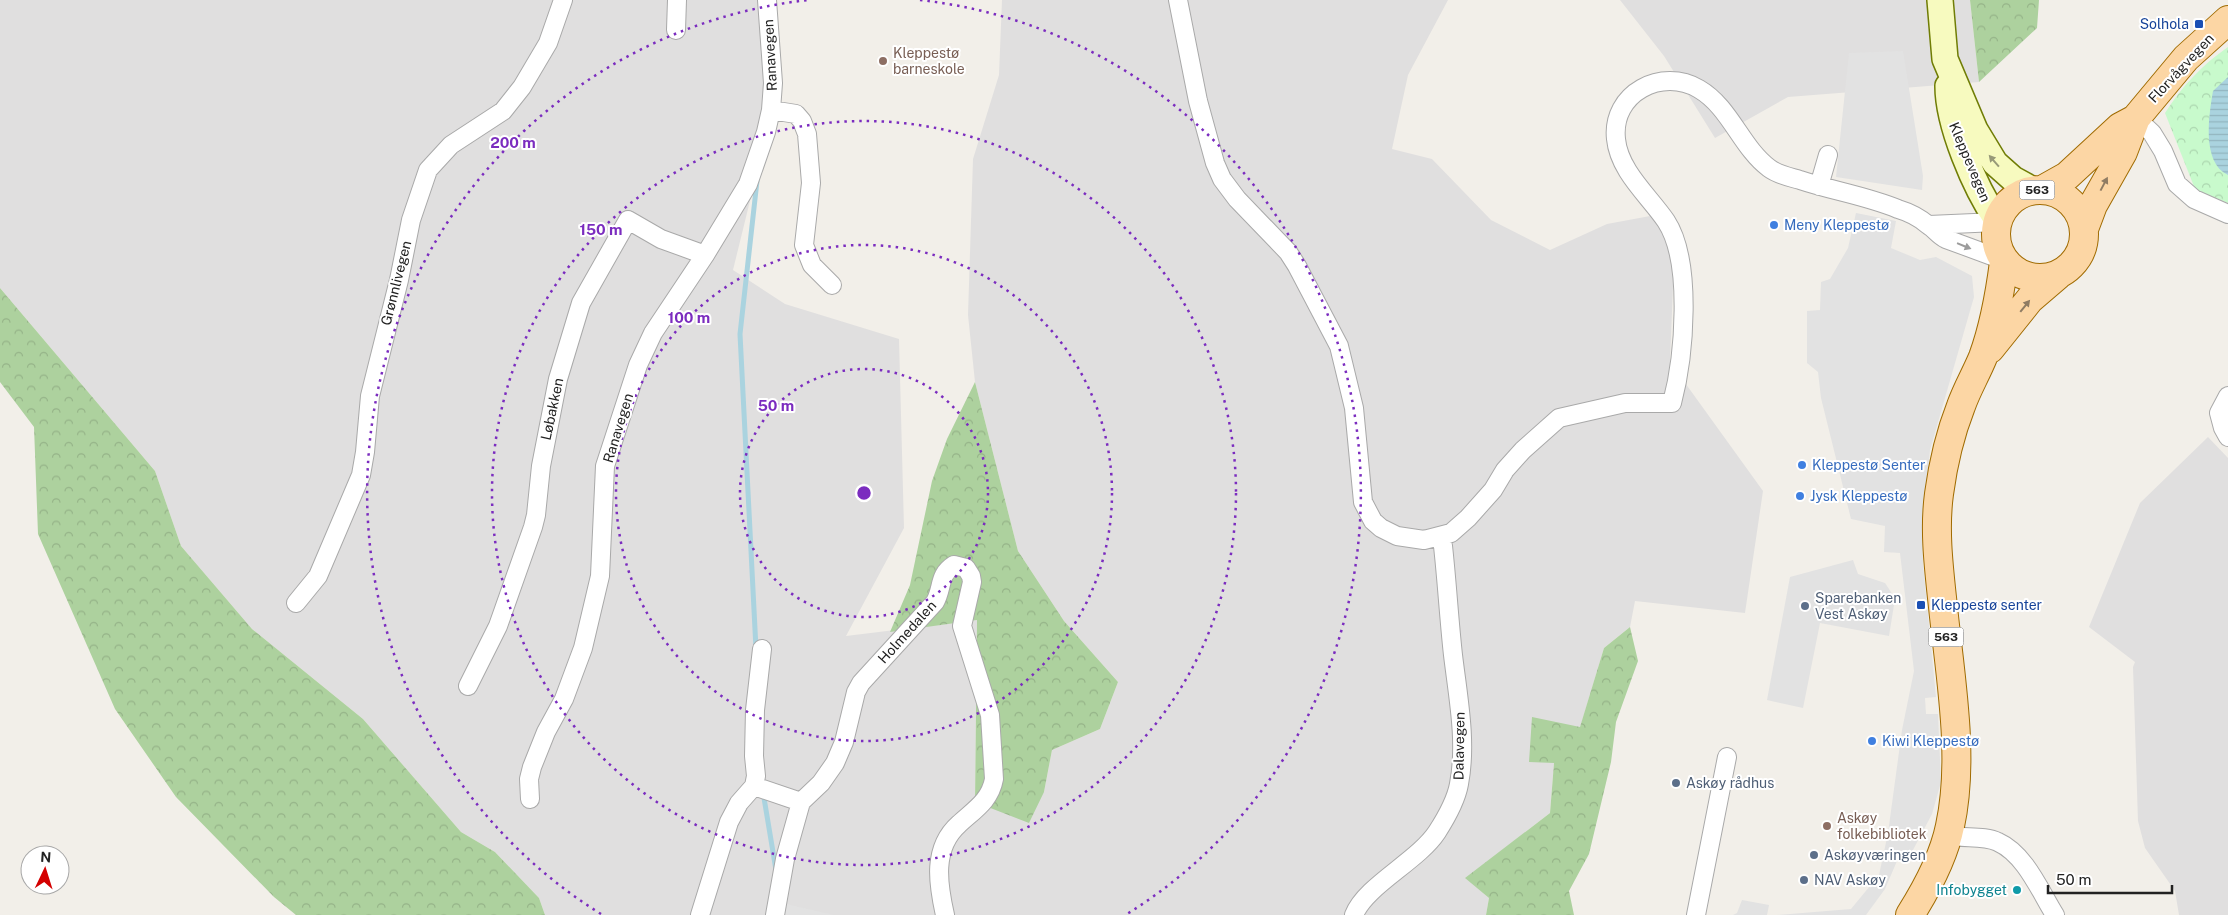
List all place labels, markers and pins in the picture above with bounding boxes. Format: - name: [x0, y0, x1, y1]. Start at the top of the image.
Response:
- place label: Solhola: [2140, 16, 2189, 32]
- marker: Solhola: [2193, 18, 2205, 30]
- place label: Kleppestø barneskole: [893, 45, 965, 77]
- marker: Kleppestø barneskole: [877, 55, 889, 67]
- place label: Meny Kleppestø: [1784, 217, 1889, 233]
- marker: Meny Kleppestø: [1768, 219, 1780, 231]
- place label: Kleppestø Senter: [1812, 457, 1925, 473]
- marker: Kleppestø Senter: [1796, 459, 1808, 471]
- centre of rings: [855, 484, 873, 502]
- place label: Jysk Kleppestø: [1810, 488, 1907, 504]
- marker: Jysk Kleppestø: [1794, 490, 1806, 502]
- place label: Sparebanken Vest Askøy: [1815, 590, 1901, 622]
- place label: Kleppestø senter: [1931, 597, 2042, 613]
- marker: Kleppestø senter: [1915, 599, 1927, 611]
- marker: Sparebanken Vest Askøy: [1799, 600, 1811, 612]
- place label: Kiwi Kleppestø: [1882, 733, 1979, 749]
- marker: Kiwi Kleppestø: [1866, 735, 1878, 747]
- place label: Askøy rådhus: [1686, 775, 1774, 791]
- marker: Askøy rådhus: [1670, 777, 1682, 789]
- place label: Askøy folkebibliotek: [1837, 810, 1927, 842]
- marker: Askøy folkebibliotek: [1821, 820, 1833, 832]
- place label: Askøyværingen: [1824, 847, 1926, 863]
- marker: Askøyværingen: [1808, 849, 1820, 861]
- place label: NAV Askøy: [1814, 872, 1887, 888]
- marker: NAV Askøy: [1798, 874, 1810, 886]
- place label: Infobygget: [1936, 882, 2007, 898]
- marker: Infobygget: [2011, 884, 2023, 896]

